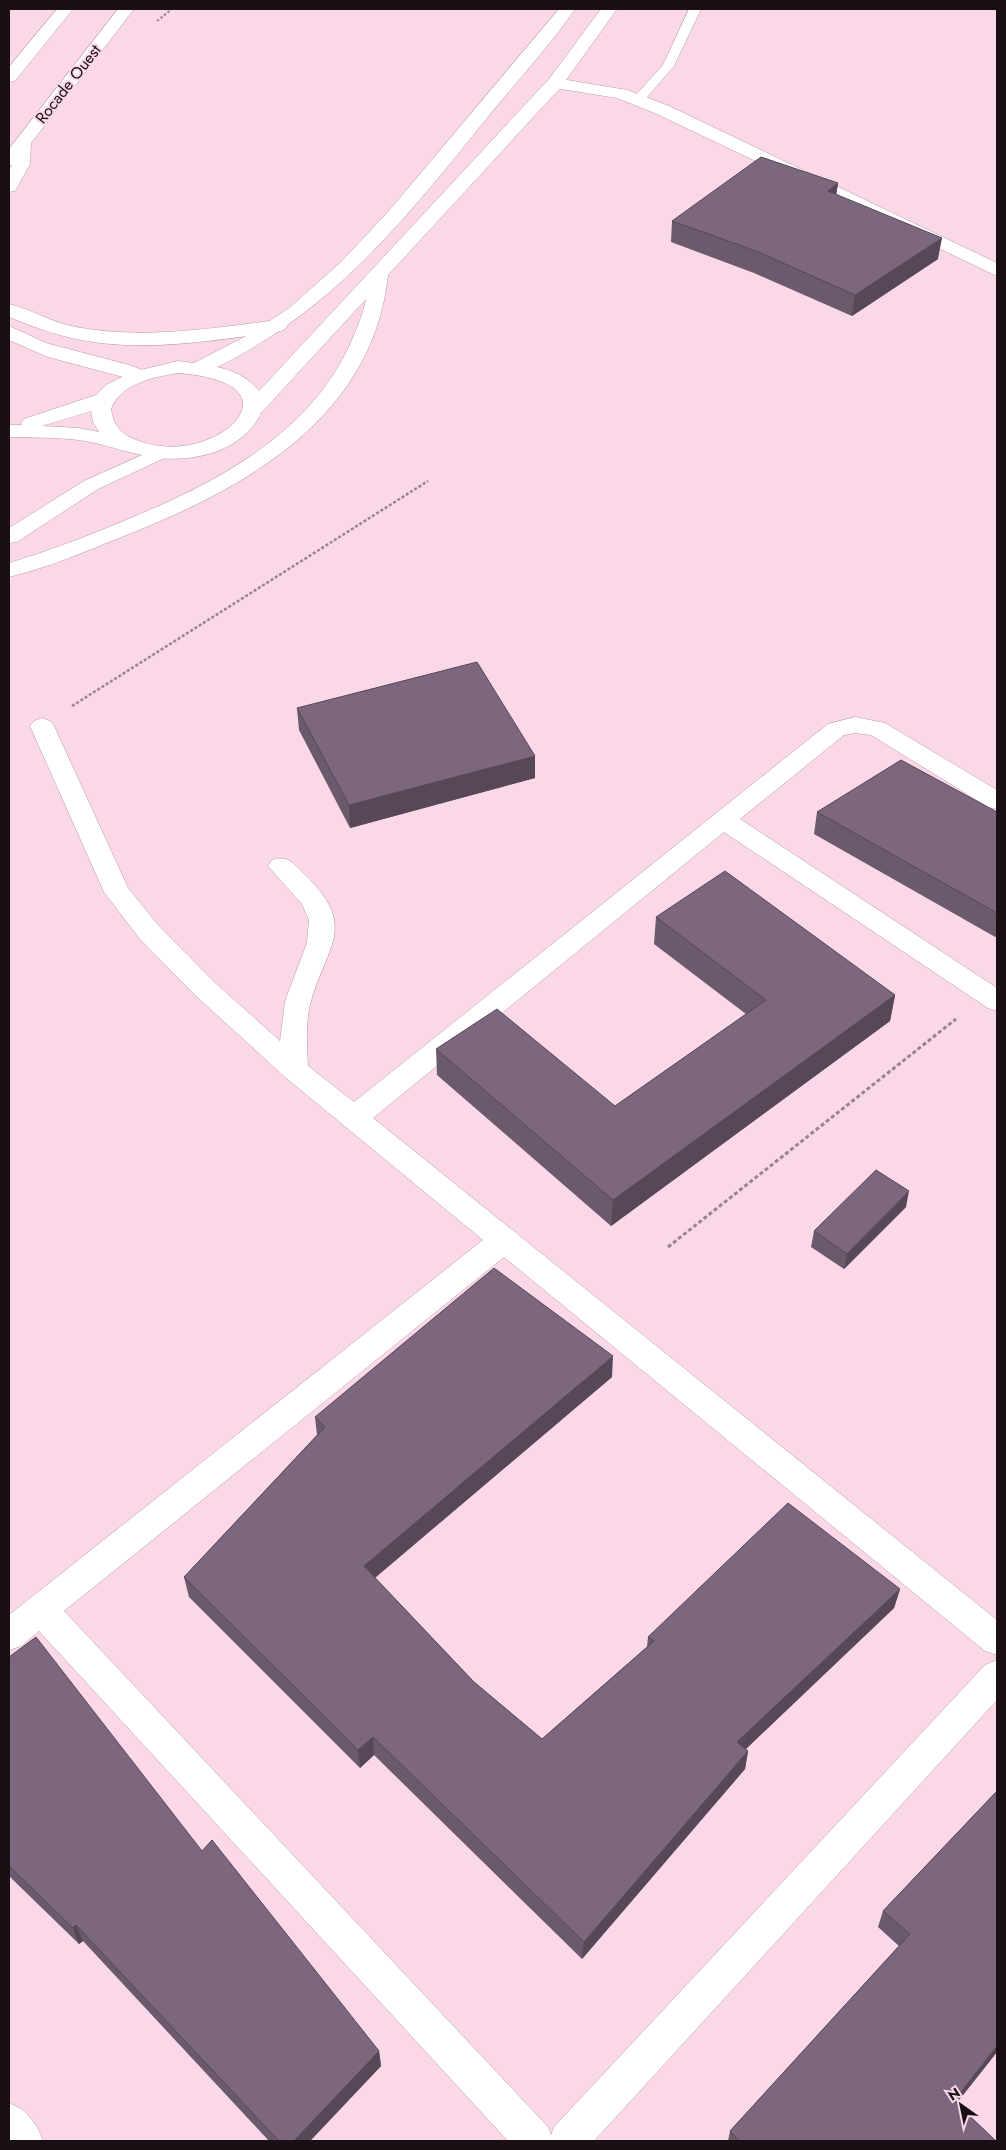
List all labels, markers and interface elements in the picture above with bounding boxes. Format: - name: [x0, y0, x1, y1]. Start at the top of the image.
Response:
- street label: Rocade Ouest: [30, 39, 106, 128]
- north arrow: [936, 2080, 986, 2130]
- text: N: [944, 2083, 964, 2106]

